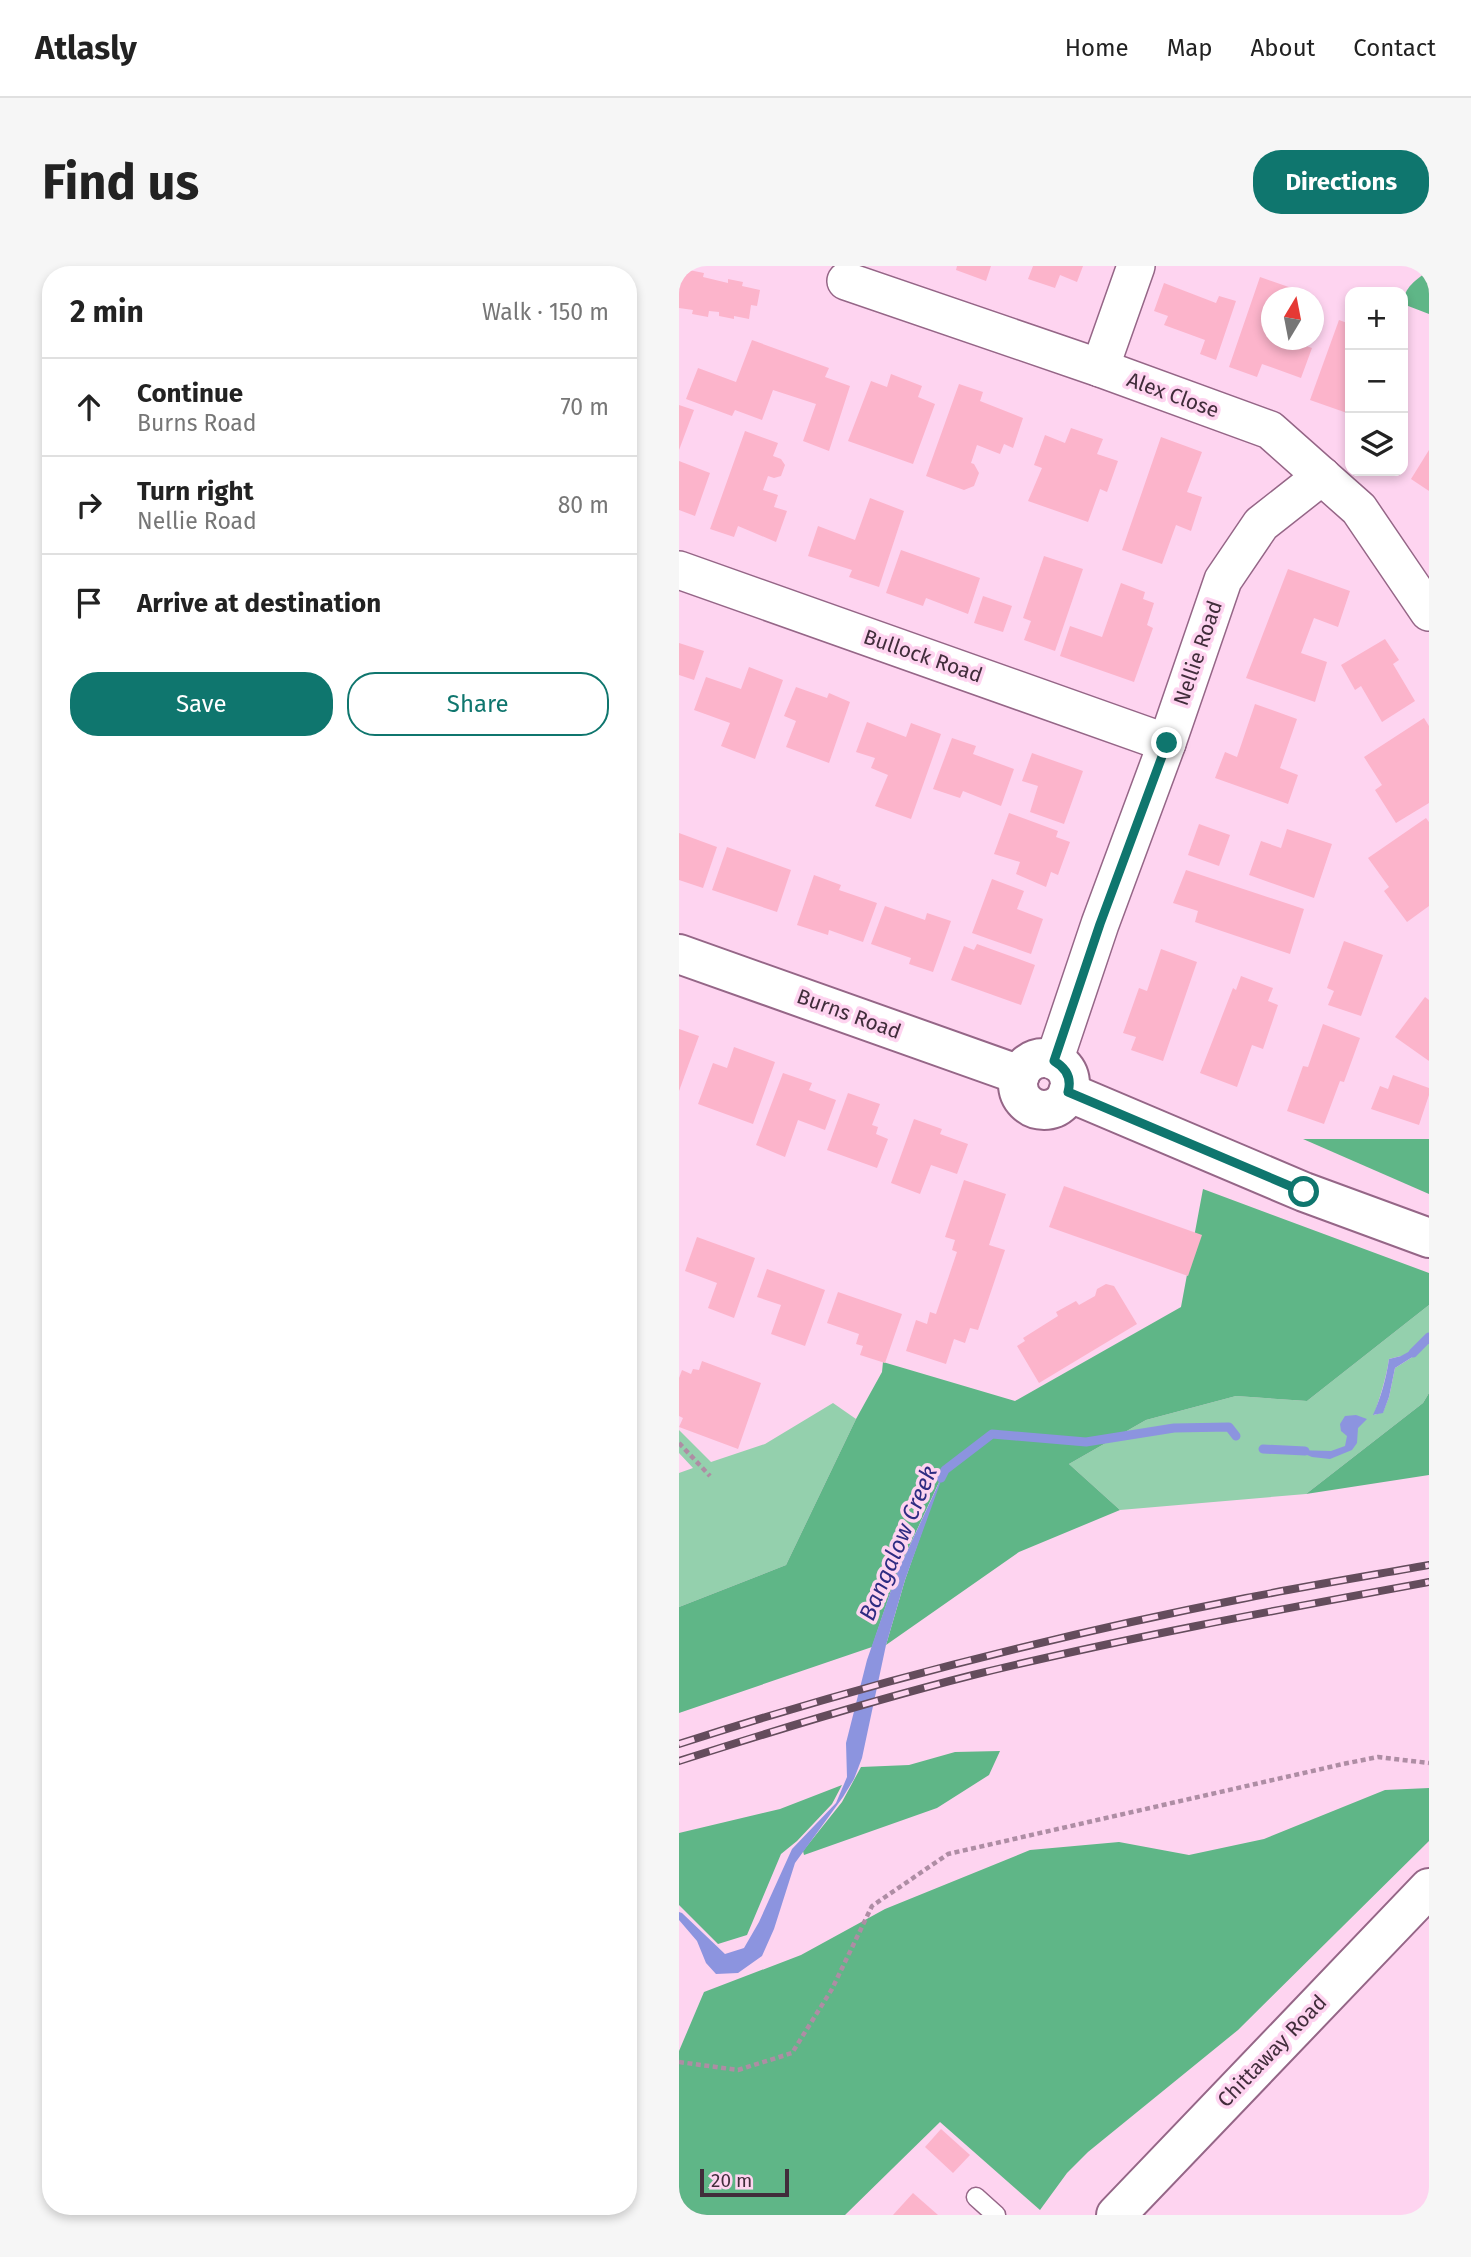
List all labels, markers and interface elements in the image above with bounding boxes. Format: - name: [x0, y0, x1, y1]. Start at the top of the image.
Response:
- text: Atlasly: [35, 28, 137, 68]
- text: Home: [1065, 34, 1129, 62]
- text: Map: [1167, 34, 1213, 62]
- text: About: [1251, 34, 1315, 62]
- text: Contact: [1353, 34, 1436, 62]
- button: Directions: [1253, 150, 1429, 214]
- text: Find us: [42, 153, 199, 212]
- north arrow: [1261, 287, 1324, 350]
- map controls: [1345, 287, 1408, 476]
- button: +: [1345, 287, 1408, 350]
- text: 2 min: [70, 294, 144, 330]
- text: Walk · 150 m: [482, 298, 609, 326]
- button: −: [1345, 350, 1408, 413]
- street label: Alex Close: [1123, 366, 1223, 424]
- text: Continue: [137, 378, 243, 409]
- icon: ahead: [70, 388, 108, 426]
- text: 70 m: [560, 393, 609, 421]
- text: Burns Road: [137, 409, 257, 437]
- button: layers: [1345, 413, 1408, 476]
- text: Turn right: [137, 476, 254, 507]
- icon: right: [70, 486, 108, 524]
- text: 80 m: [558, 491, 609, 519]
- text: Nellie Road: [137, 507, 257, 535]
- icon: arrive: [70, 584, 108, 622]
- text: Arrive at destination: [137, 588, 381, 619]
- street label: Nellie Road: [1168, 597, 1228, 709]
- street label: Bullock Road: [860, 623, 986, 689]
- button: Save: [70, 672, 333, 736]
- button: Share: [347, 672, 609, 736]
- route end: [1151, 727, 1182, 758]
- street label: Burns Road: [793, 983, 905, 1045]
- route start: [1288, 1176, 1319, 1207]
- water label: Bangalow Creek: [853, 1461, 943, 1625]
- street label: Chittaway Road: [1212, 1989, 1332, 2113]
- scale bar: [700, 2166, 789, 2198]
- text: 20 m: [711, 2169, 752, 2192]

